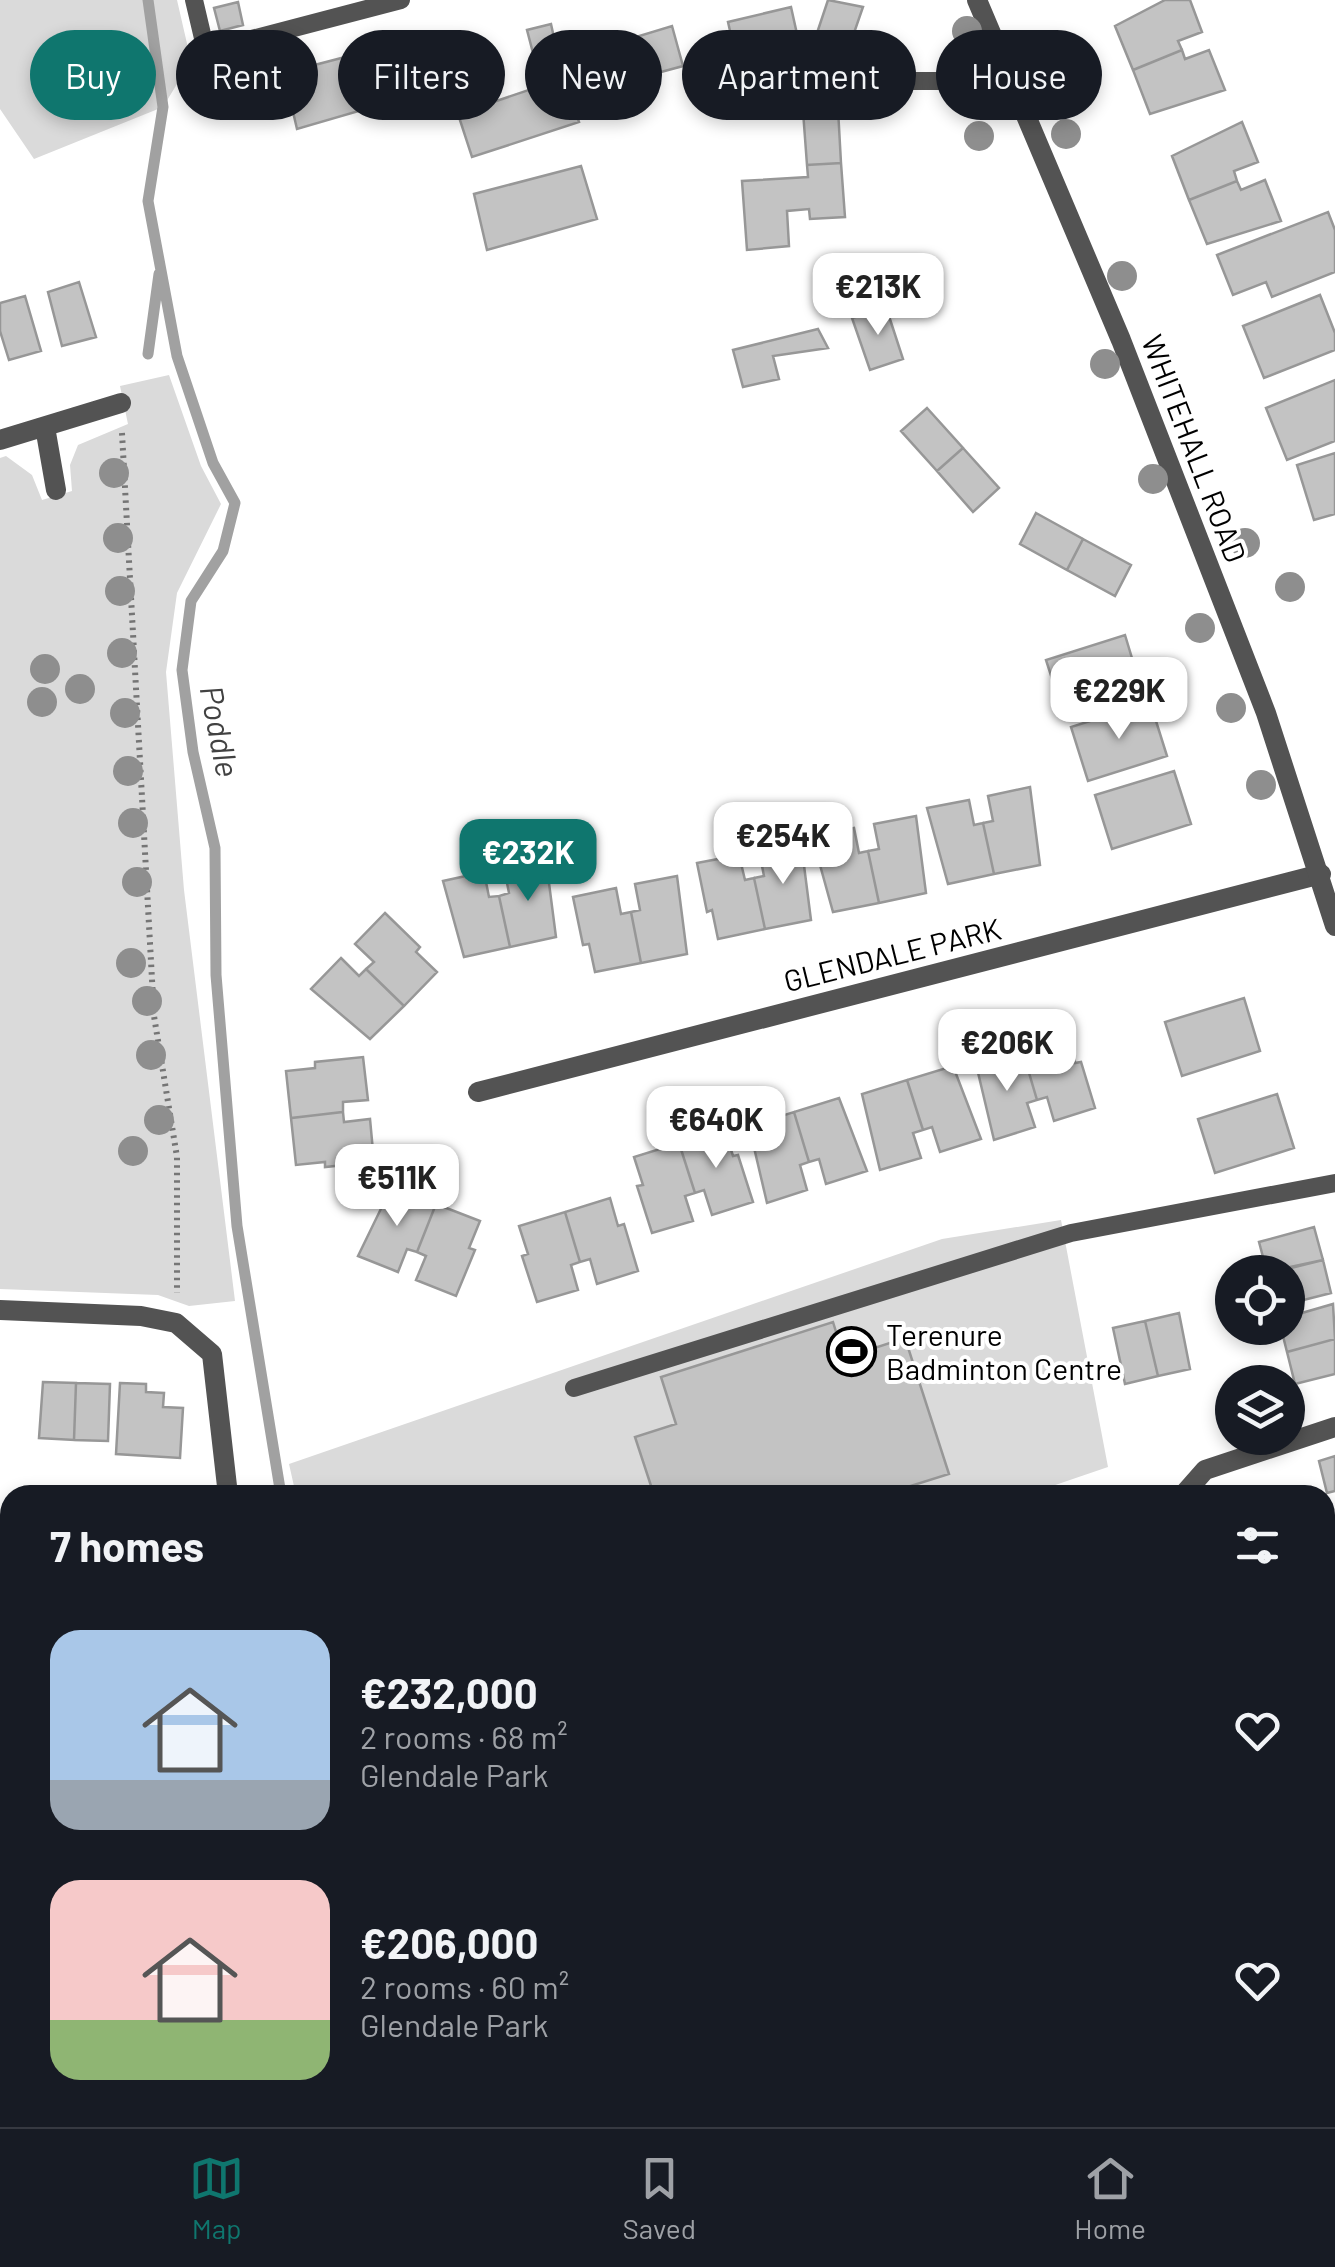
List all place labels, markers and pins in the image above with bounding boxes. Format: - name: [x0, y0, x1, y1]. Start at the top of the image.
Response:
- pin: €213K: [808, 253, 948, 338]
- pin: €229K: [1049, 657, 1189, 742]
- pin: €254K: [713, 802, 853, 887]
- pin: €232K: [458, 819, 598, 904]
- pin: €206K: [937, 1009, 1077, 1094]
- pin: €640K: [646, 1086, 786, 1171]
- pin: €511K: [327, 1144, 467, 1229]
- place label: Terenure Badminton Centre: [886, 1316, 1122, 1386]
- sports icon: Terenure Badminton Centre: [825, 1325, 877, 1377]

